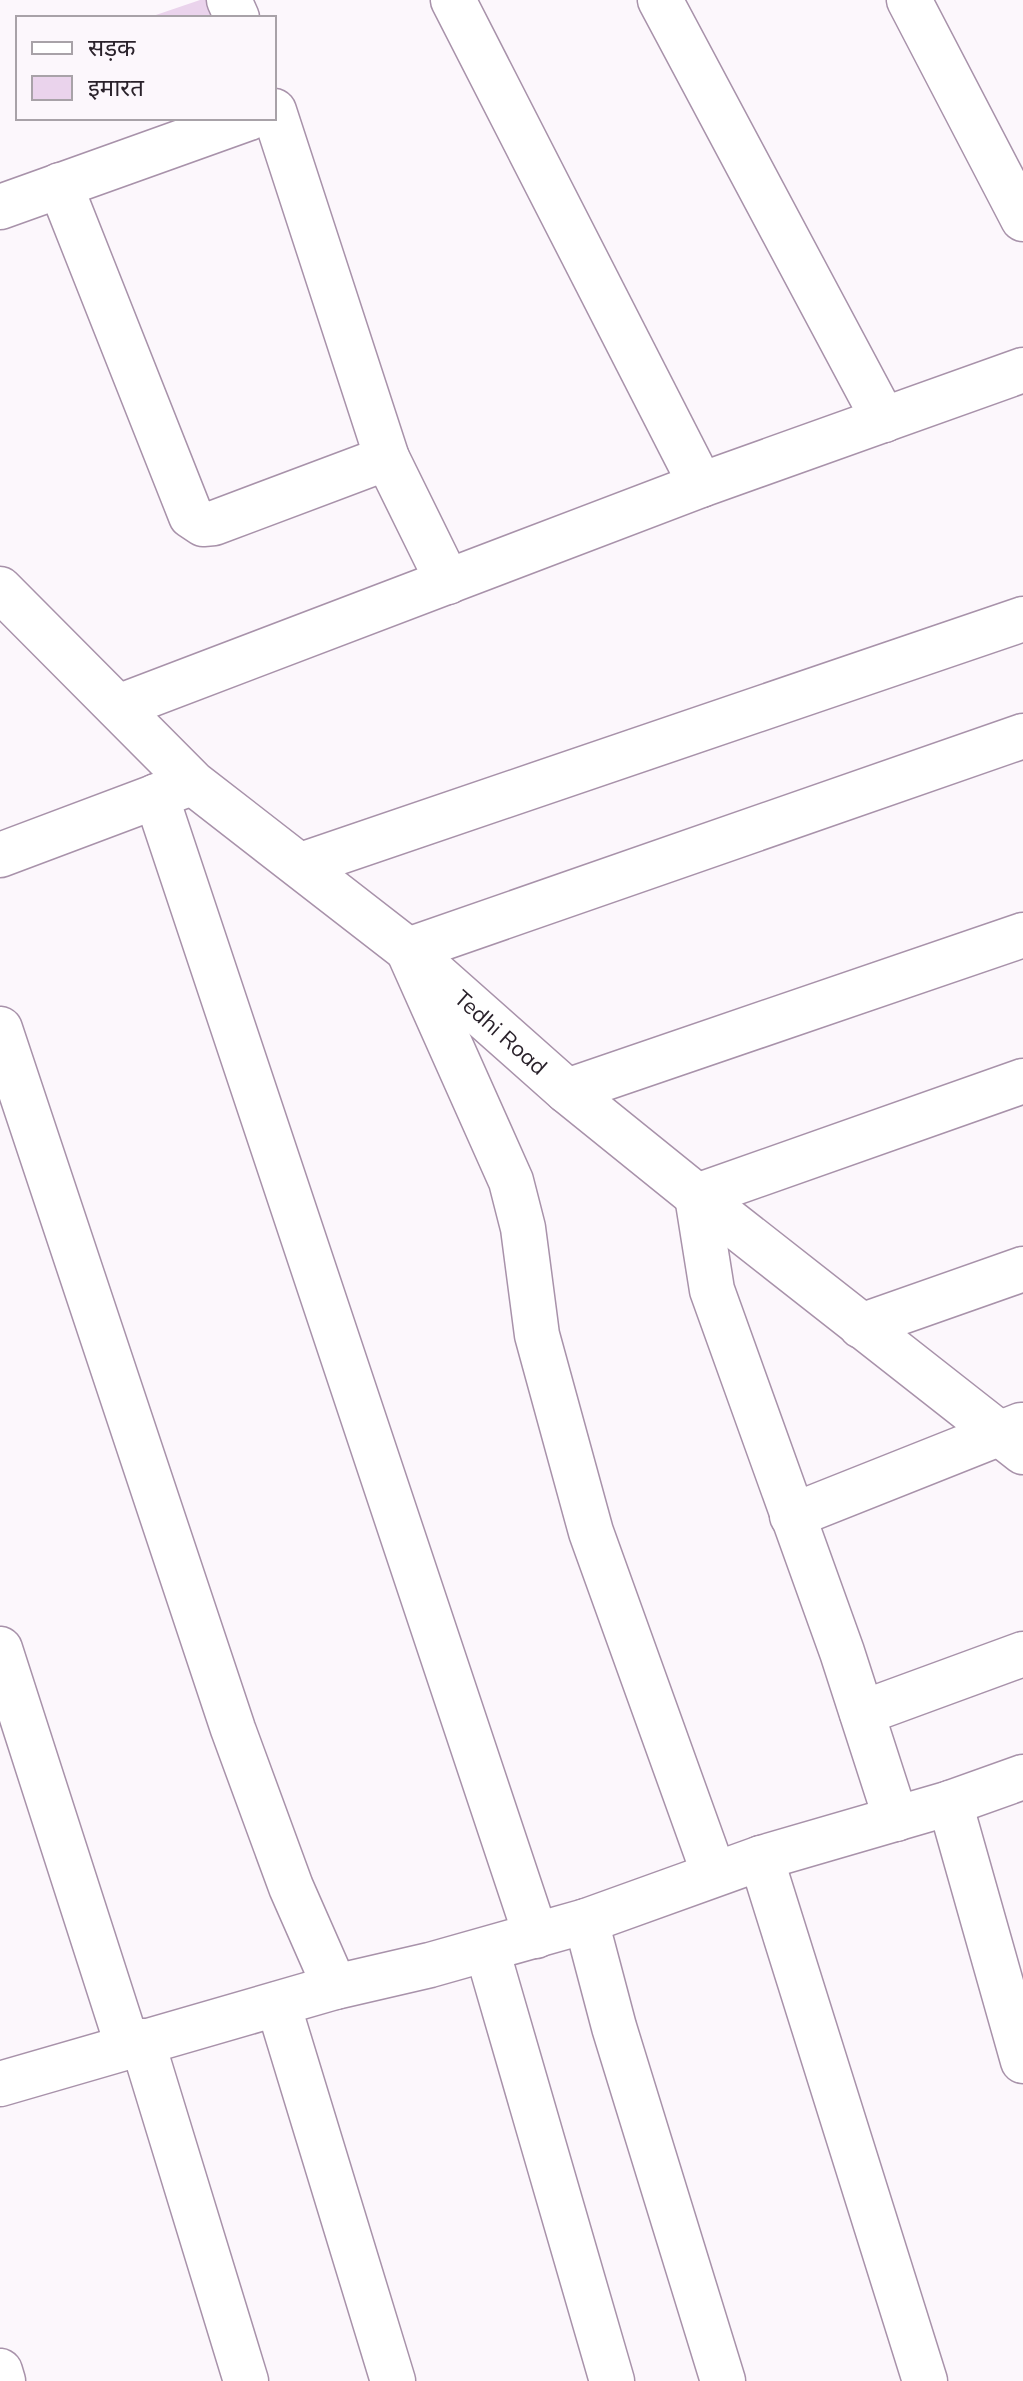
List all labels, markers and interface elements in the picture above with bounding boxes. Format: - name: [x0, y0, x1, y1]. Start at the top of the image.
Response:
- legend: [16, 16, 276, 120]
- text: सड़क: [88, 32, 136, 62]
- text: इमारत: [88, 72, 145, 102]
- street label: Tedhi Road: [449, 984, 553, 1081]

